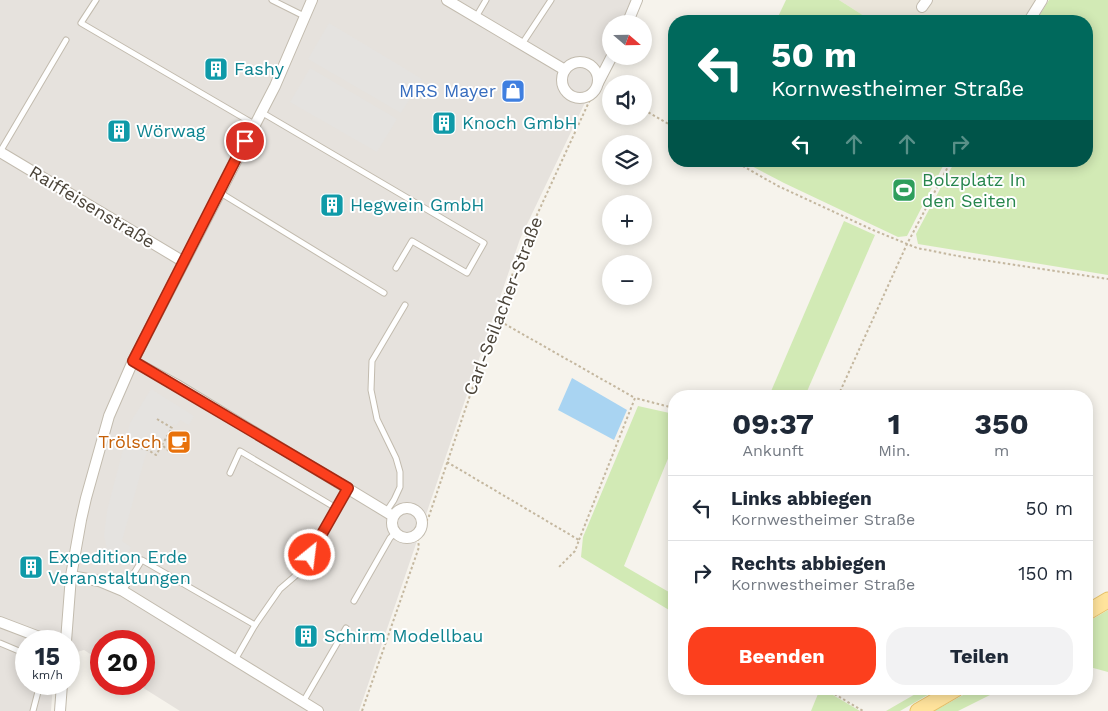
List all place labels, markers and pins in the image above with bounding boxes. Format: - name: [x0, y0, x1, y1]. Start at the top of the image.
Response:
- building icon: Fashy: [203, 56, 229, 82]
- place label: Fashy: [234, 58, 285, 79]
- shop icon: MRS Mayer: [500, 78, 526, 104]
- place label: MRS Mayer: [399, 80, 496, 101]
- building icon: Knoch GmbH: [431, 110, 457, 136]
- place label: Knoch GmbH: [462, 112, 578, 133]
- building icon: Wörwag: [106, 118, 132, 144]
- place label: Wörwag: [136, 120, 206, 141]
- pin: [224, 120, 266, 162]
- place label: Bolzplatz In den Seiten: [922, 169, 1026, 211]
- sports icon: Bolzplatz In den Seiten: [891, 177, 917, 203]
- building icon: Hegwein GmbH: [319, 192, 345, 218]
- place label: Hegwein GmbH: [350, 194, 485, 215]
- cafe icon: Trölsch: [166, 429, 192, 455]
- place label: Trölsch: [98, 431, 162, 452]
- place label: Expedition Erde Veranstaltungen: [48, 546, 191, 588]
- building icon: Expedition Erde Veranstaltungen: [18, 554, 44, 580]
- building icon: Schirm Modellbau: [293, 623, 319, 649]
- place label: Schirm Modellbau: [324, 625, 483, 646]

